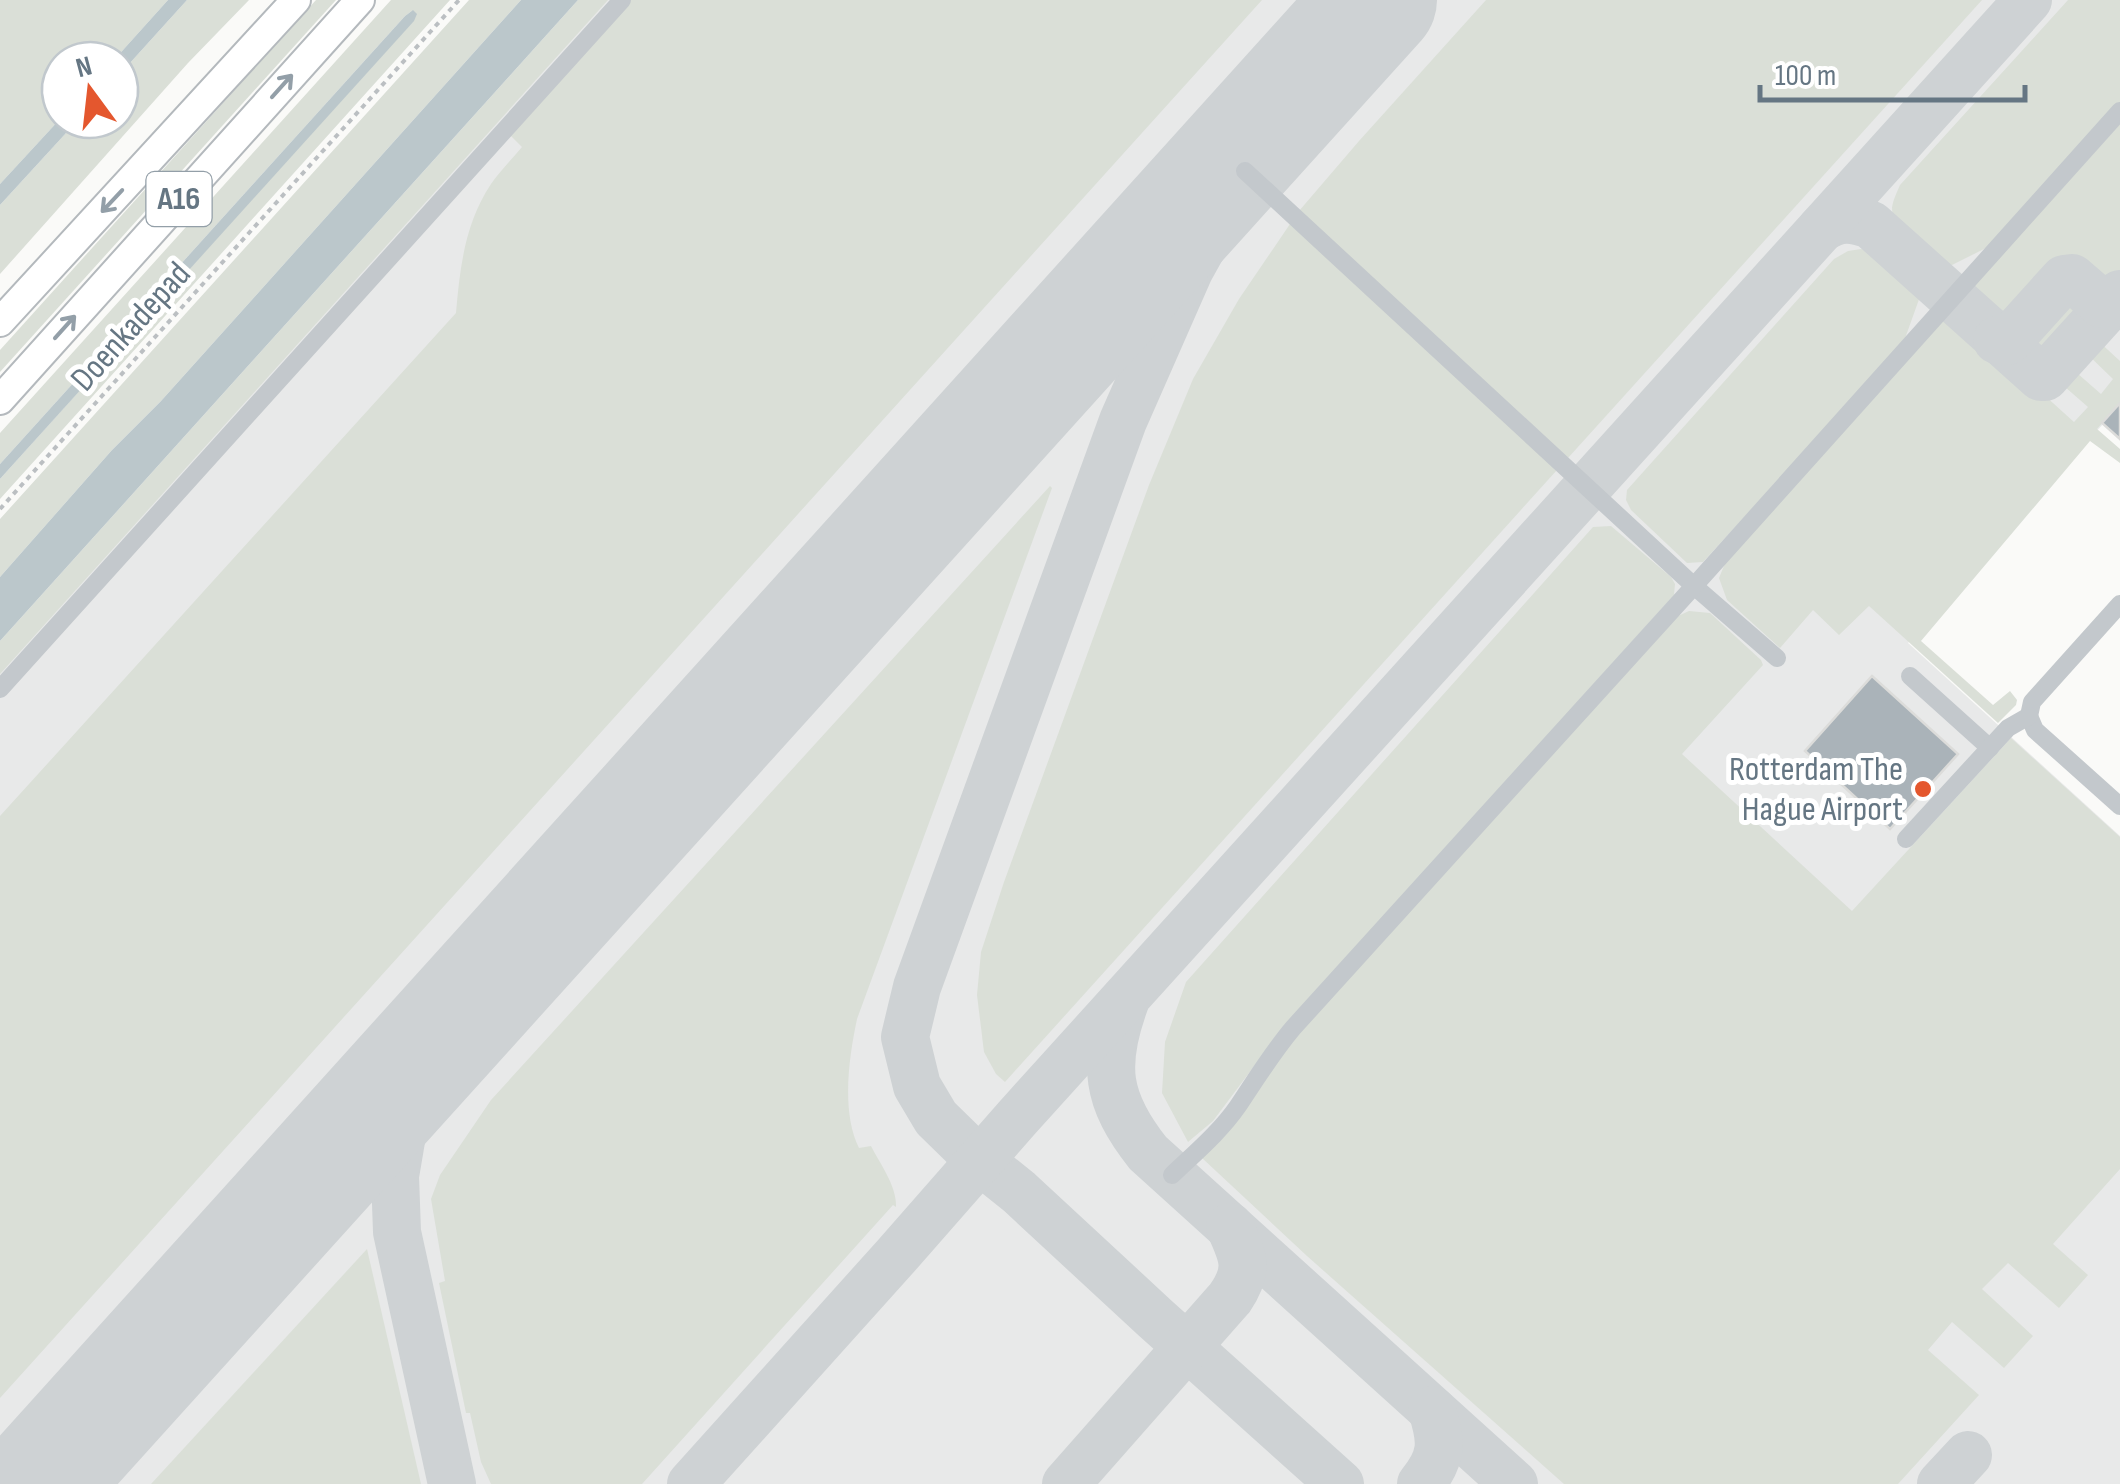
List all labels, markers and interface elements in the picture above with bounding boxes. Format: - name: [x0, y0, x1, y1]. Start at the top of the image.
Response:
- north arrow: [40, 40, 140, 140]
- scale bar: [1760, 40, 2025, 102]
- text: N: [72, 49, 95, 85]
- text: 100 m: [1775, 58, 1836, 94]
- one-way arrow: [271, 74, 294, 99]
- road number: A16: [146, 172, 212, 226]
- one-way arrow: [100, 188, 124, 212]
- street label: Doenkadepad: [62, 254, 200, 400]
- one-way arrow: [53, 315, 76, 340]
- place label: Rotterdam The Hague Airport: [1729, 748, 1903, 831]
- marker: Rotterdam The Hague Airport: [1912, 778, 1934, 800]

